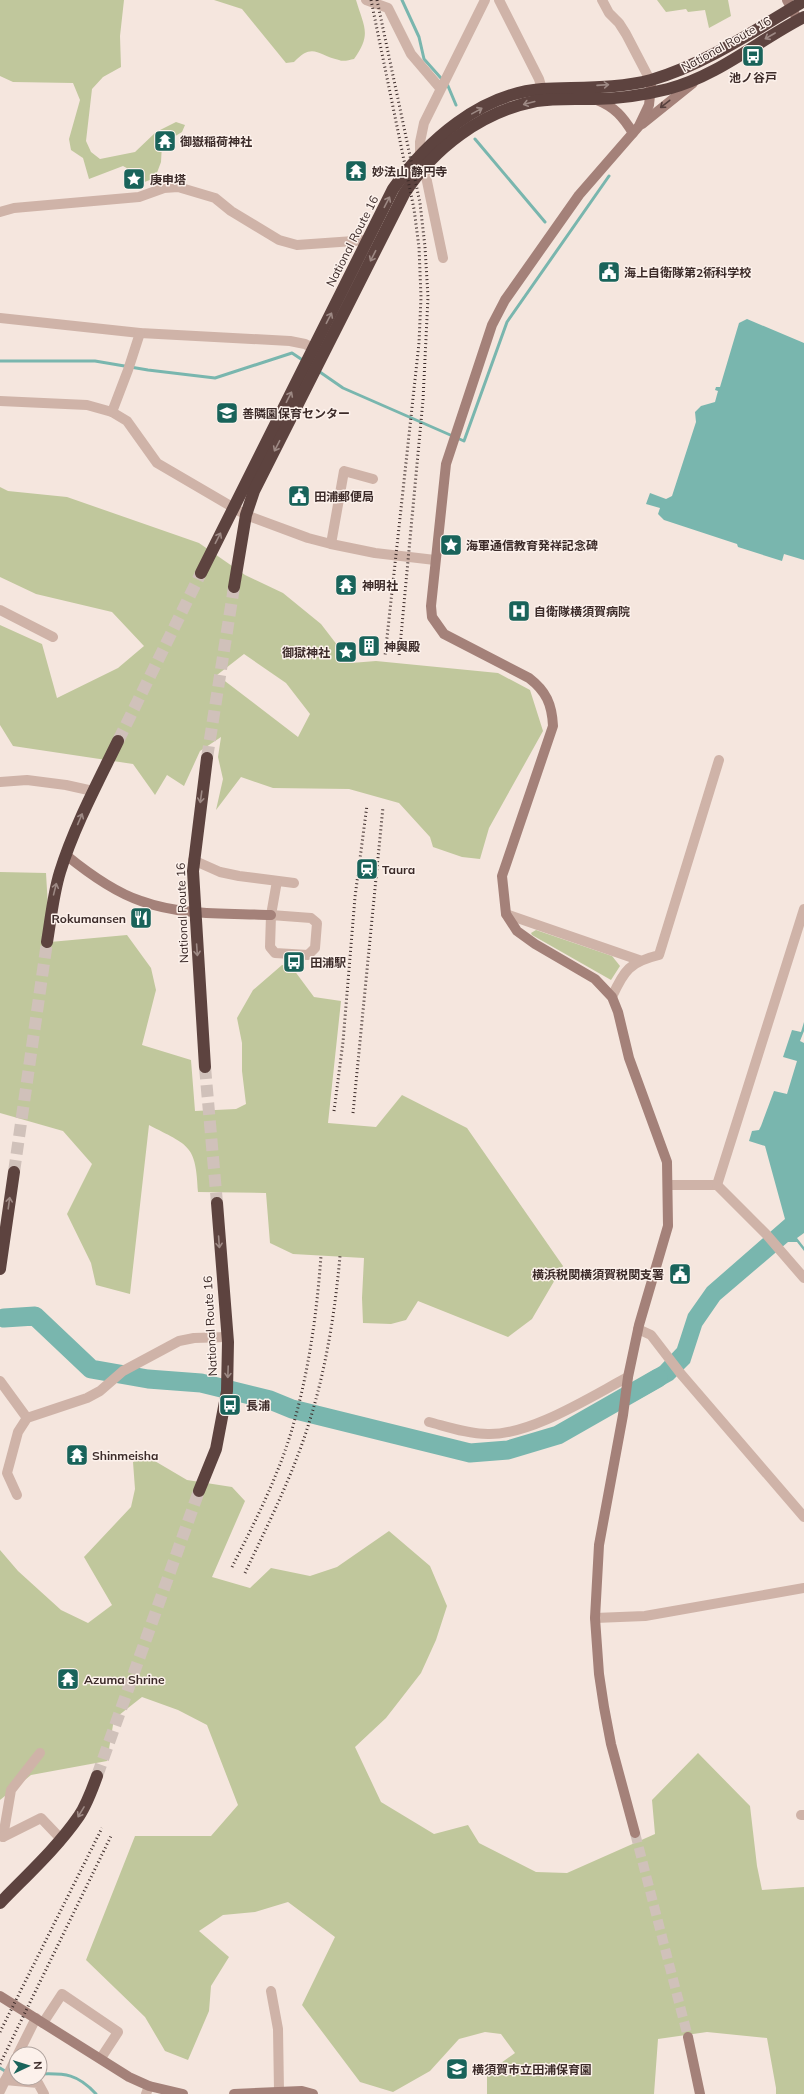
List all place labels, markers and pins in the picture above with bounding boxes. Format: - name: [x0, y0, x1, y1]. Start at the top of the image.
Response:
- bus stop icon: 池ノ谷戸: [740, 43, 766, 69]
- place label: 池ノ谷戸: [729, 70, 777, 85]
- temple icon: 御嶽稲荷神社: [152, 128, 178, 154]
- place label: 御嶽稲荷神社: [180, 134, 252, 149]
- temple icon: 妙法山 静円寺: [343, 158, 369, 184]
- place label: 妙法山 静円寺: [372, 164, 447, 179]
- place icon: 庚申塔: [121, 166, 147, 192]
- place label: 庚申塔: [150, 172, 186, 187]
- public building icon: 海上自衛隊第2術科学校: [596, 259, 622, 285]
- place label: 海上自衛隊第2術科学校: [624, 265, 751, 280]
- school or university icon: 善隣園保育センター: [214, 400, 240, 426]
- place label: 善隣園保育センター: [242, 406, 350, 421]
- public building icon: 田浦郵便局: [286, 483, 312, 509]
- place label: 田浦郵便局: [314, 489, 374, 504]
- place icon: 海軍通信教育発祥記念碑: [438, 532, 464, 558]
- place label: 海軍通信教育発祥記念碑: [466, 538, 598, 553]
- temple icon: 神明社: [333, 572, 359, 598]
- place label: 神明社: [362, 578, 398, 593]
- hospital icon: 自衛隊横須賀病院: [506, 598, 532, 624]
- place label: 自衛隊横須賀病院: [534, 604, 630, 619]
- building icon: 神輿殿: [356, 633, 382, 659]
- place icon: 御獄神社: [333, 639, 359, 665]
- place label: 神輿殿: [384, 639, 420, 654]
- place label: 御獄神社: [282, 645, 330, 660]
- station icon: Taura: [354, 856, 380, 882]
- place label: Taura: [382, 862, 415, 877]
- restaurant icon: Rokumansen: [128, 905, 154, 931]
- place label: Rokumansen: [52, 911, 126, 926]
- bus stop icon: 田浦駅: [281, 949, 307, 975]
- place label: 田浦駅: [310, 955, 346, 970]
- public building icon: 横浜税関横須賀税関支署: [667, 1261, 693, 1287]
- place label: 横浜税関横須賀税関支署: [532, 1267, 664, 1282]
- bus stop icon: 長浦: [217, 1392, 243, 1418]
- place label: 長浦: [246, 1398, 270, 1413]
- temple icon: Shinmeisha: [64, 1442, 90, 1468]
- place label: Shinmeisha: [92, 1448, 159, 1463]
- temple icon: Azuma Shrine: [55, 1666, 81, 1692]
- place label: Azuma Shrine: [84, 1672, 165, 1687]
- school or university icon: 横須賀市立田浦保育園: [444, 2056, 470, 2082]
- place label: 横須賀市立田浦保育園: [472, 2062, 592, 2077]

